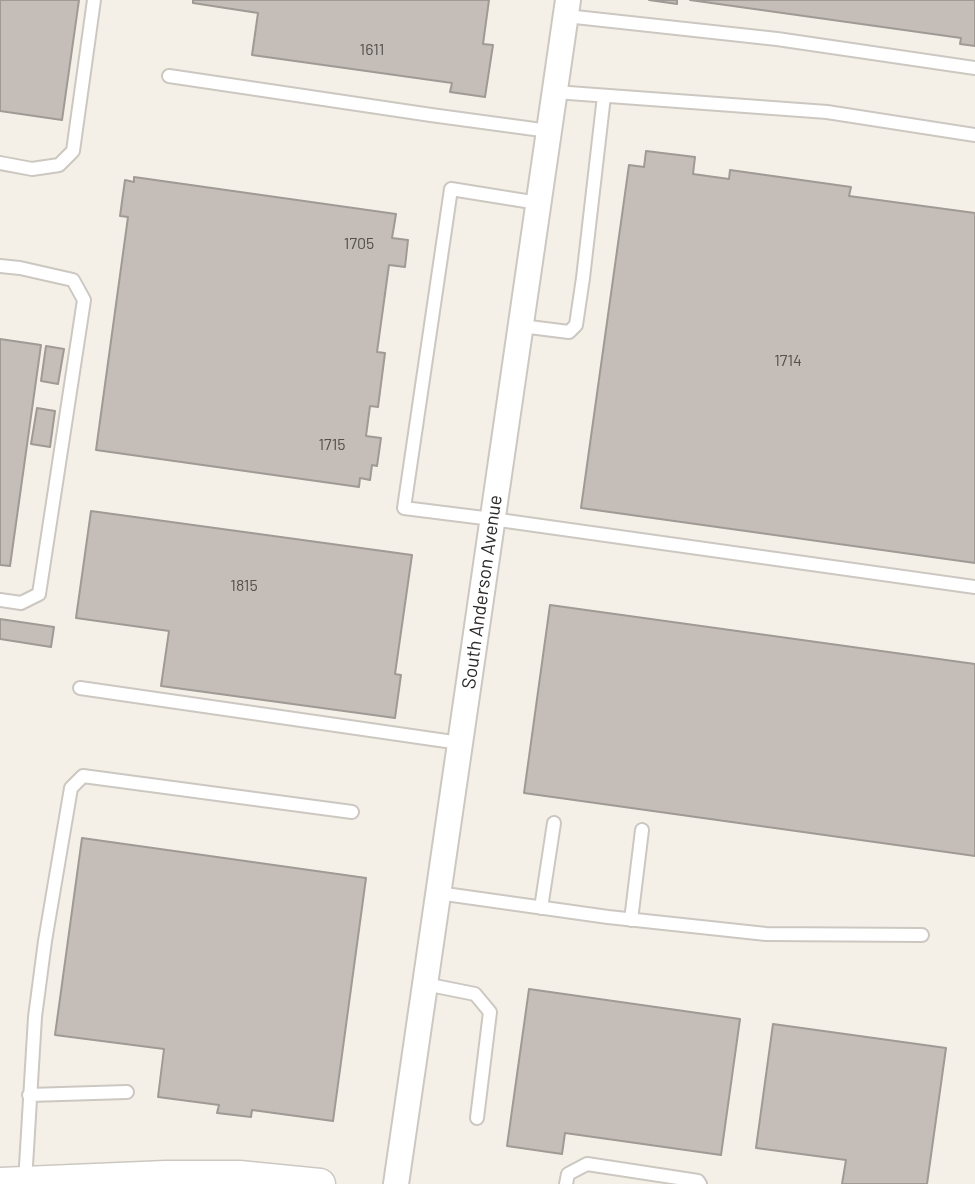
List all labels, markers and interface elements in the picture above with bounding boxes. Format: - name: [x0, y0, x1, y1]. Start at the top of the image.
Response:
- house number: 1611: [360, 40, 384, 60]
- house number: 1705: [344, 234, 374, 254]
- house number: 1714: [774, 351, 802, 371]
- house number: 1715: [318, 435, 346, 455]
- street label: South Anderson Avenue: [457, 494, 507, 690]
- house number: 1815: [230, 576, 258, 596]

